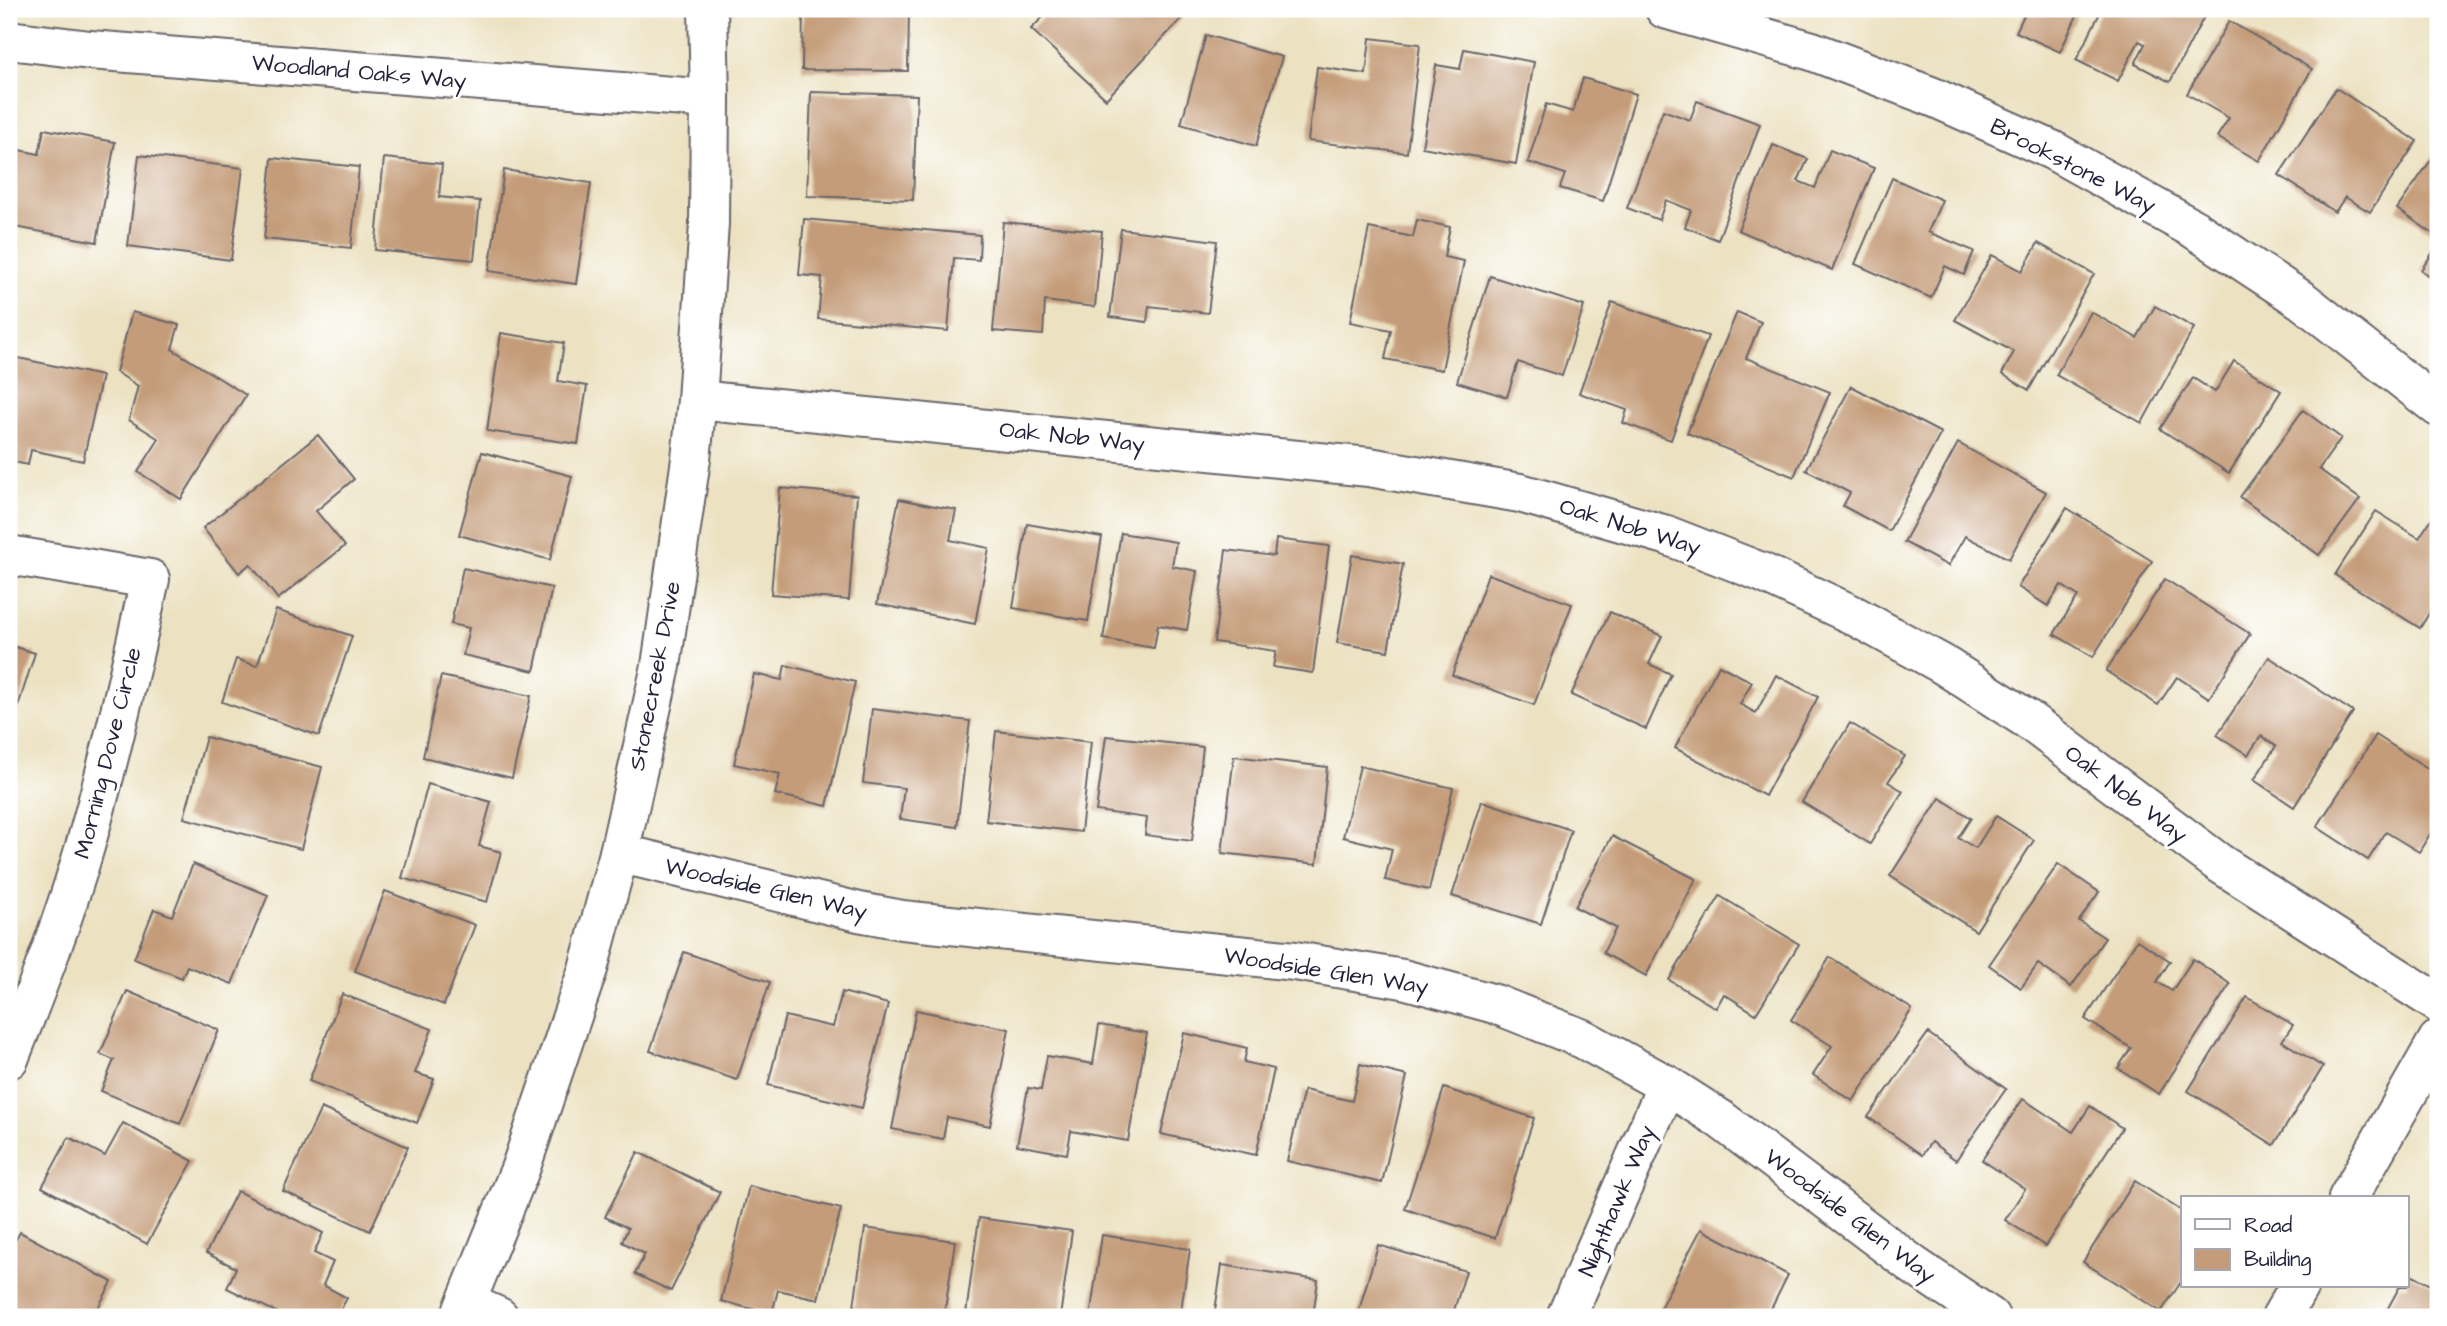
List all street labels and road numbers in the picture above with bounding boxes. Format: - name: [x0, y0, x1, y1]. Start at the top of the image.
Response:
- street label: Woodland Oaks Way: [250, 47, 468, 98]
- street label: Brookstone Way: [1984, 110, 2162, 223]
- street label: Oak Nob Way: [998, 413, 1147, 462]
- street label: Oak Nob Way: [1555, 490, 1705, 565]
- street label: Stonecreek Drive: [621, 579, 689, 773]
- street label: Morning Dove Circle: [66, 644, 151, 862]
- street label: Oak Nob Way: [2058, 737, 2194, 852]
- street label: Woodside Glen Way: [662, 850, 871, 929]
- street label: Woodside Glen Way: [1221, 939, 1431, 1004]
- street label: Nighthawk Way: [1571, 1120, 1664, 1282]
- street label: Woodside Glen Way: [1757, 1141, 1942, 1292]

